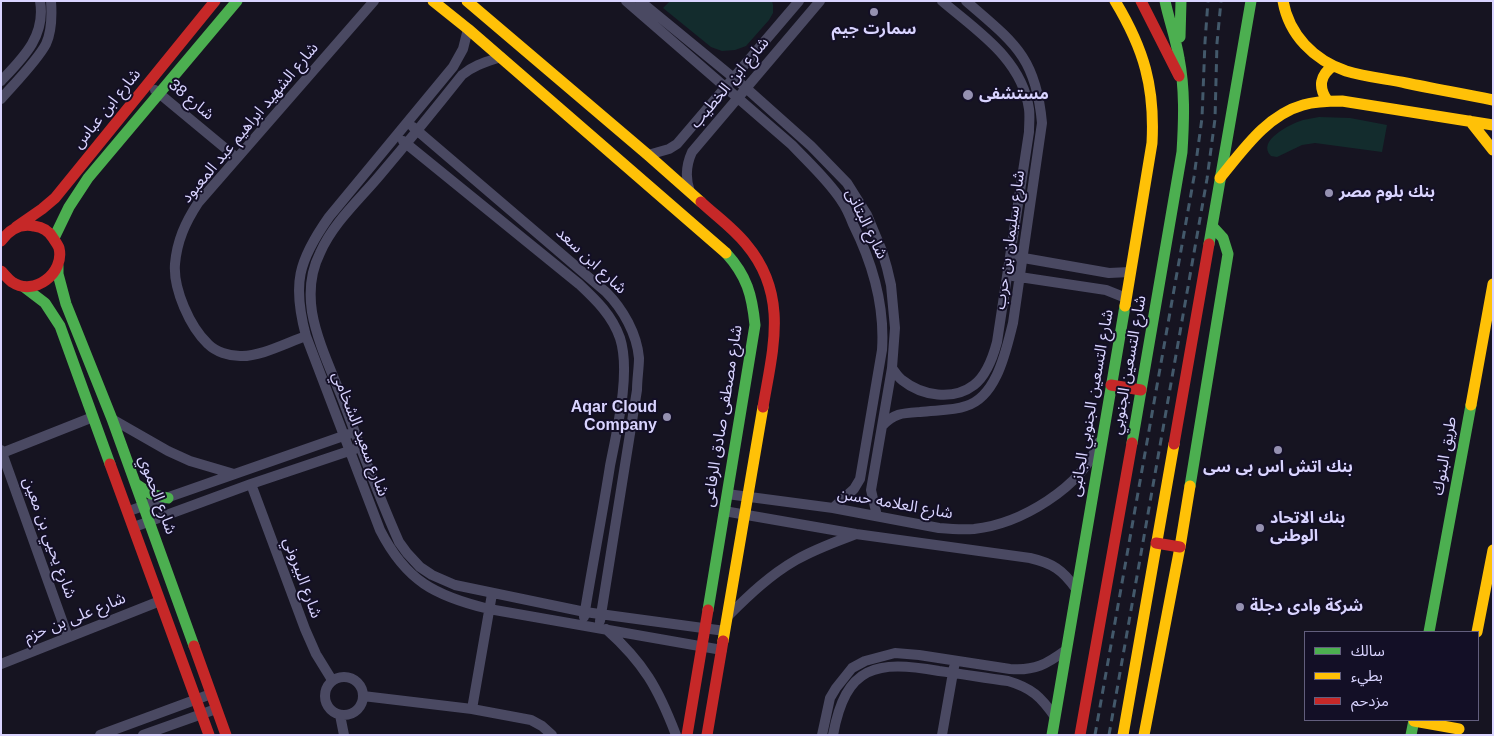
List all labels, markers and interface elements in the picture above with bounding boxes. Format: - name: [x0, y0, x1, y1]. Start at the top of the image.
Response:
- marker: سمارت جيم: [868, 6, 880, 18]
- place label: سمارت جيم: [832, 20, 916, 40]
- street label: شارع ابن الخطيب: [686, 34, 774, 132]
- street label: شارع الشهيد ابراهيم عبد المعبود: [177, 39, 323, 207]
- street label: شارع ابن عباس: [69, 65, 145, 153]
- street label: شارع 38: [164, 75, 218, 125]
- place label: مستشفى: [979, 85, 1049, 105]
- marker: مستشفى: [961, 88, 975, 102]
- street label: شارع سليمان بن حرب: [991, 169, 1029, 311]
- place label: بنك بلوم مصر: [1339, 183, 1435, 203]
- street label: شارع البتانى: [841, 186, 891, 262]
- marker: بنك بلوم مصر: [1323, 187, 1335, 199]
- street label: شارع ابن سعد: [552, 224, 630, 298]
- street label: شارع التسعين الجنوبي: [1107, 294, 1151, 436]
- street label: شارع التسعين الجنوبي الجانبى: [1066, 308, 1118, 498]
- street label: شارع مصطفى صادق الرفاعى: [699, 324, 747, 508]
- street label: شارع سعيد الشخامي: [327, 369, 393, 499]
- place label: Aqar Cloud Company: [571, 398, 657, 436]
- marker: Aqar Cloud Company: [661, 411, 673, 423]
- street label: طريق البنوك: [1429, 415, 1461, 497]
- marker: بنك اتش اس بى سى: [1272, 444, 1284, 456]
- street label: شارع الحموي: [134, 453, 180, 537]
- place label: بنك اتش اس بى سى: [1203, 458, 1353, 478]
- street label: شارع يحيي بن معين: [18, 475, 80, 601]
- street label: شارع العلامه حسن: [836, 484, 954, 524]
- place label: بنك الاتحاد الوطنى: [1270, 509, 1345, 547]
- marker: بنك الاتحاد الوطنى: [1254, 522, 1266, 534]
- street label: شارع البيروني: [279, 535, 325, 621]
- street label: شارع على بن حزم: [21, 589, 129, 647]
- place label: شركة وادى دجلة: [1250, 597, 1363, 617]
- marker: شركة وادى دجلة: [1234, 601, 1246, 613]
- legend: [1304, 631, 1479, 721]
- text: سالك: [1351, 642, 1385, 659]
- text: بطيء: [1351, 667, 1383, 684]
- text: مزدحم: [1351, 692, 1389, 709]

